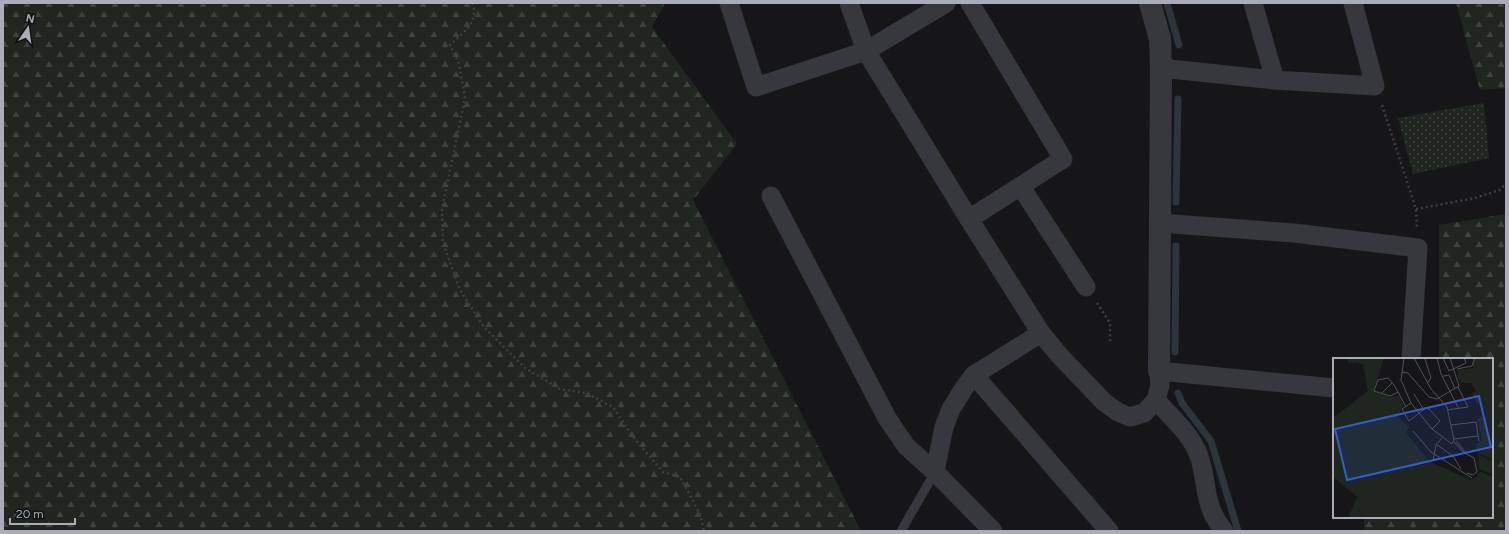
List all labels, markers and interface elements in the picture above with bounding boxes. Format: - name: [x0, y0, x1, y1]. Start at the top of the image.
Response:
- north arrow: [8, 8, 48, 48]
- text: N: [25, 11, 36, 26]
- inset map: [1333, 358, 1493, 518]
- scale bar: [10, 500, 75, 526]
- text: 20 m: [16, 507, 44, 521]

